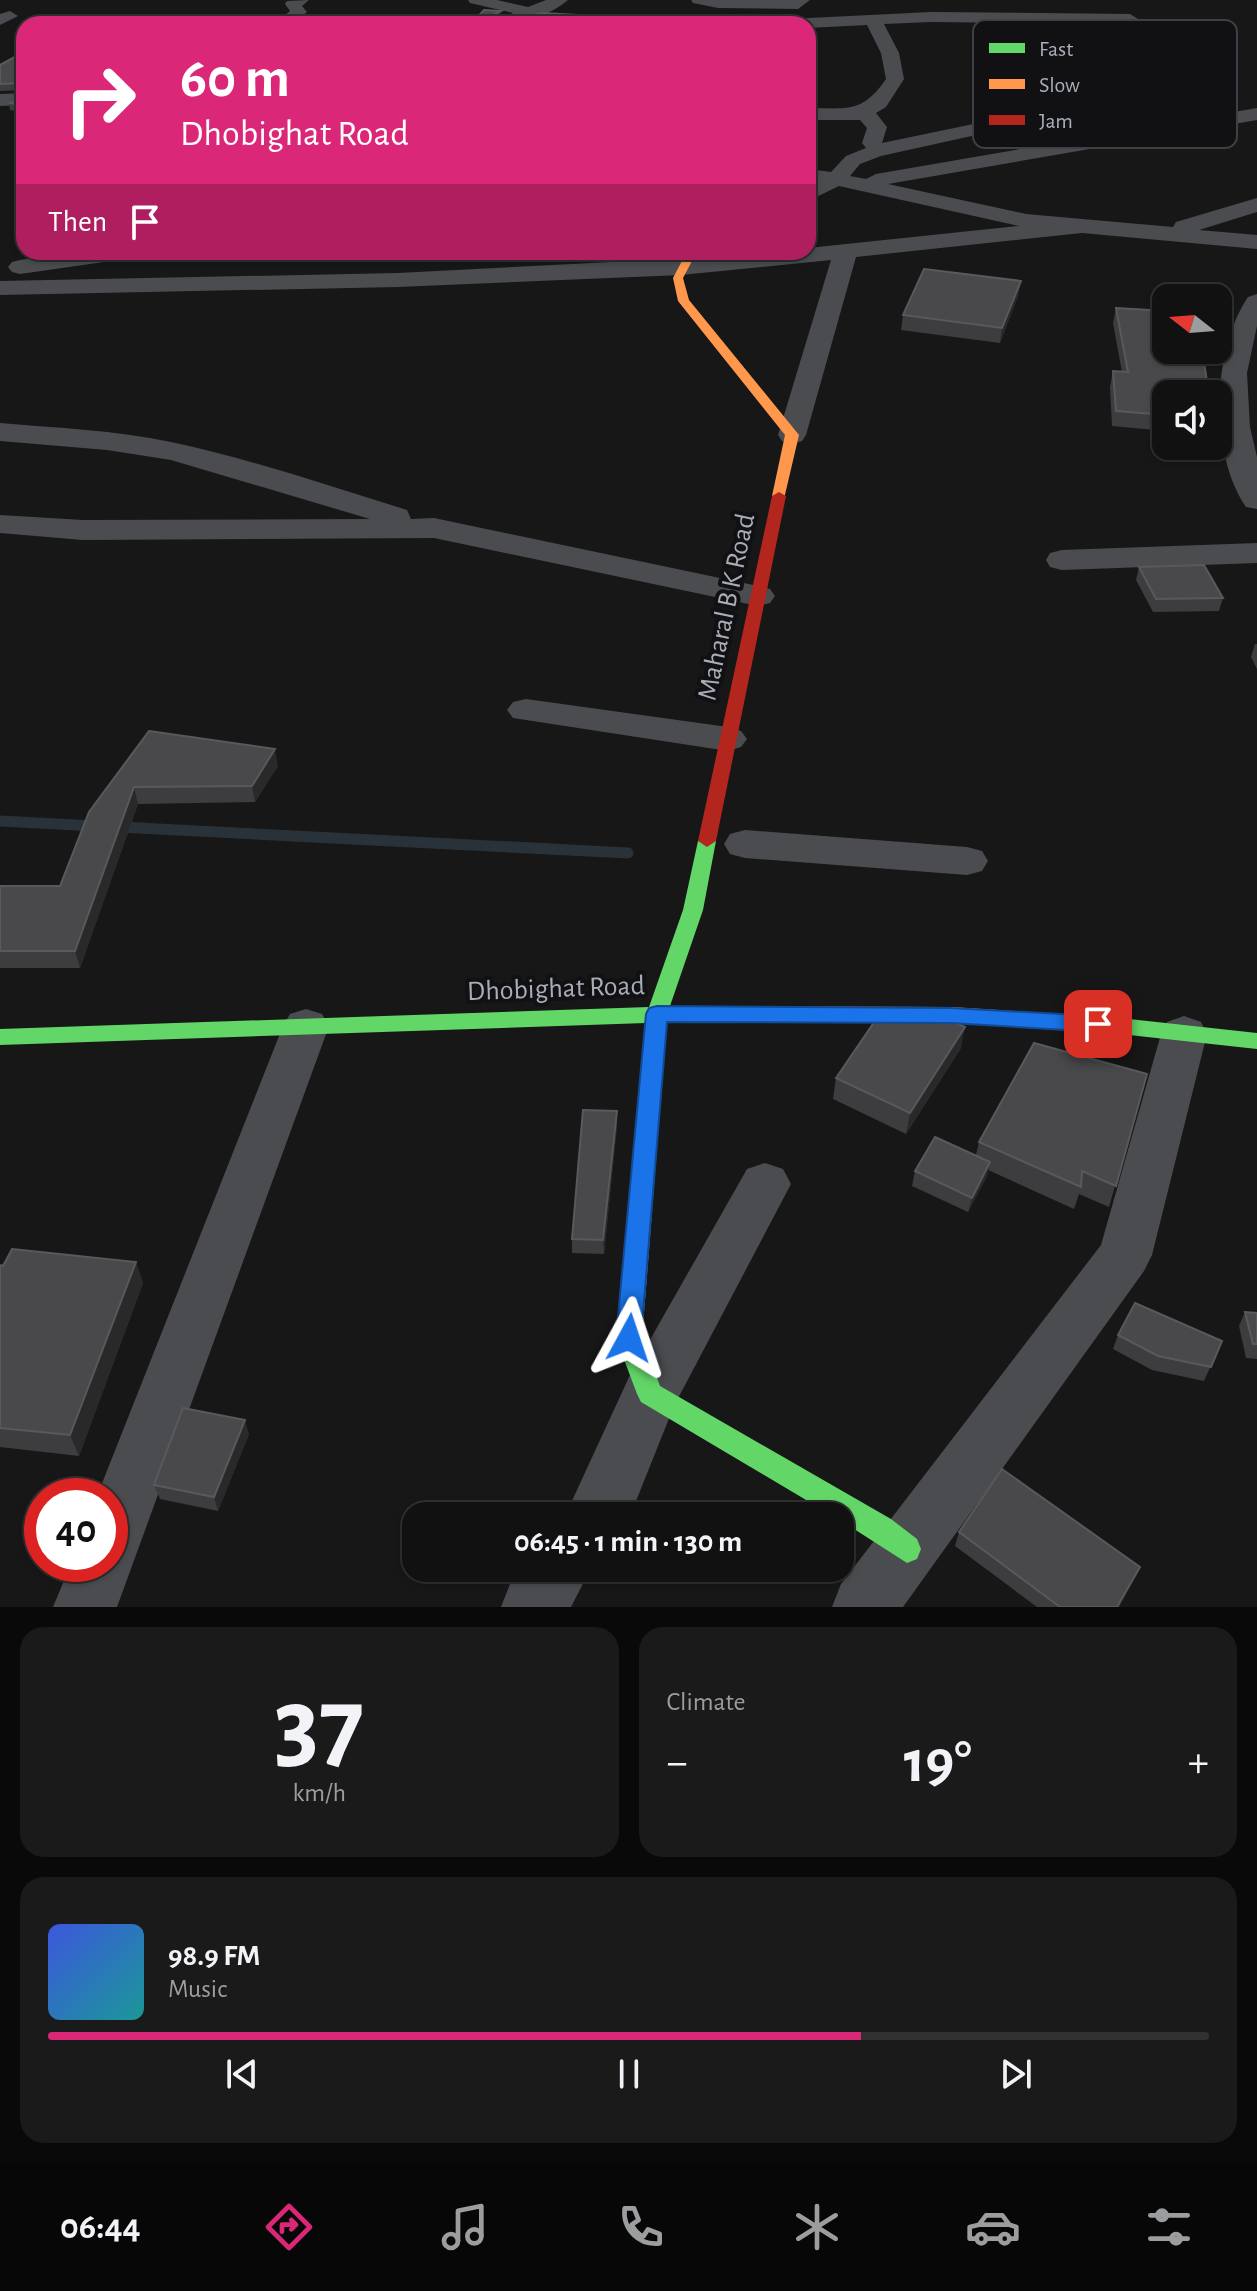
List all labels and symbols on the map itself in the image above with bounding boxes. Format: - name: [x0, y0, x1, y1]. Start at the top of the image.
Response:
- legend: [973, 20, 1237, 148]
- text: Fast: [1039, 38, 1073, 60]
- text: Slow: [1039, 74, 1080, 96]
- text: Jam: [1039, 110, 1073, 132]
- north arrow: [1152, 284, 1232, 364]
- street label: Maharal B K Road: [694, 511, 760, 703]
- street label: Dhobighat Road: [467, 972, 645, 1006]
- pin: [1064, 990, 1132, 1058]
- position arrow: [587, 1296, 671, 1380]
- speed limit sign: 40: [24, 1478, 128, 1582]

